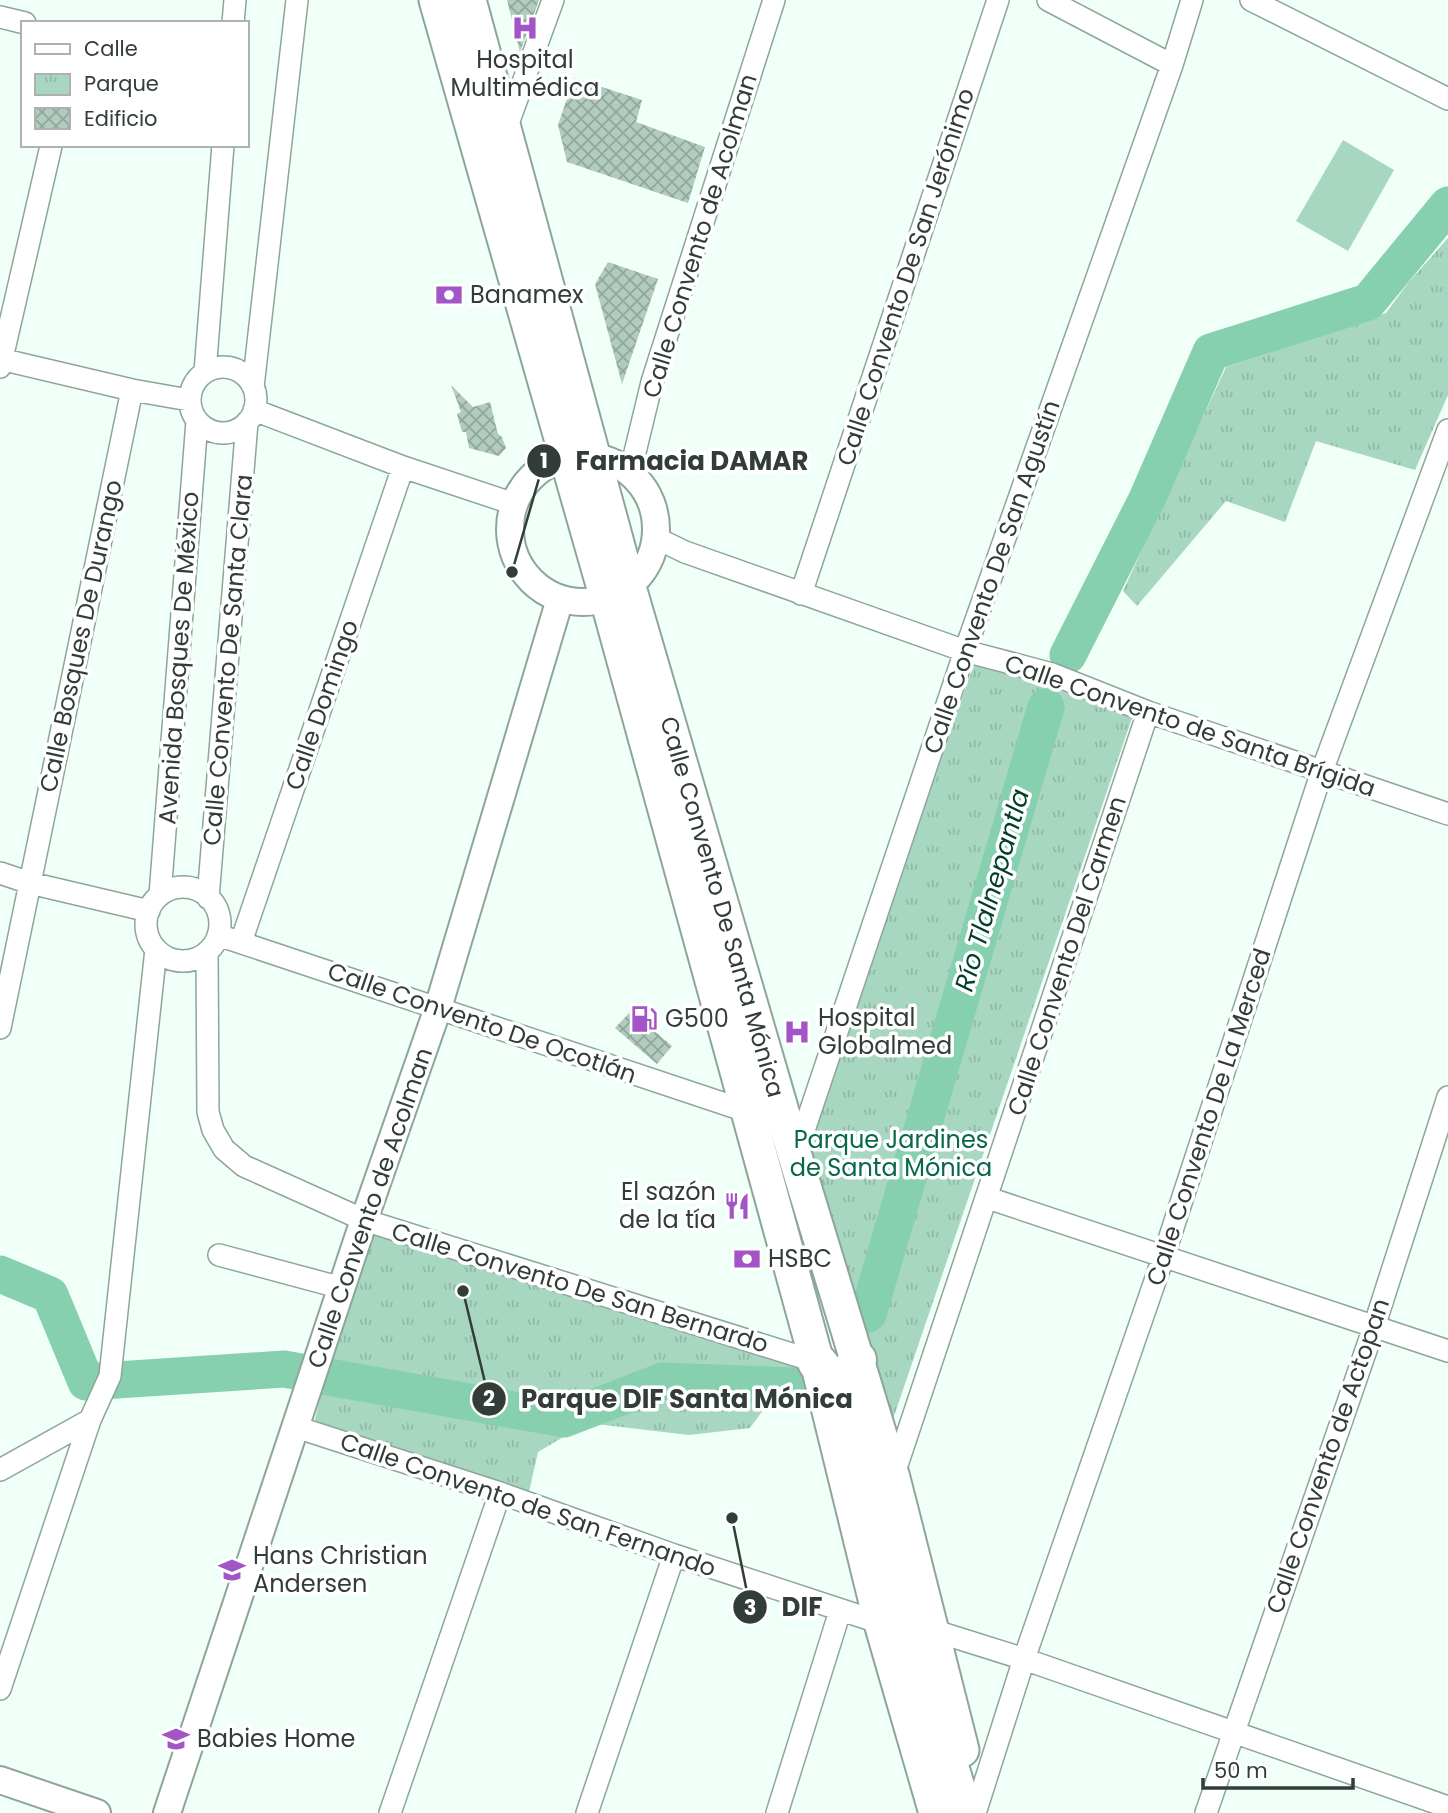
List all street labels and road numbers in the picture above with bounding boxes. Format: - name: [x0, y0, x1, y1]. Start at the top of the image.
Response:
- street label: Calle Convento de Acolman: [634, 70, 765, 402]
- street label: Calle Convento De San Jerónimo: [829, 84, 982, 470]
- street label: Calle Convento De San Agustín: [915, 396, 1068, 758]
- street label: Calle Convento De Santa Clara: [195, 473, 260, 847]
- street label: Calle Bosques De Durango: [31, 477, 130, 795]
- street label: Avenida Bosques De México: [150, 490, 207, 826]
- street label: Calle Domingo: [277, 615, 366, 794]
- street label: Calle Convento de Santa Brígida: [1000, 646, 1380, 805]
- street label: Calle Convento De Santa Mónica: [652, 713, 793, 1101]
- street label: Calle Convento Del Carmen: [999, 792, 1134, 1120]
- street label: Calle Convento De La Merced: [1138, 944, 1279, 1290]
- street label: Calle Convento De Ocotlán: [323, 954, 641, 1091]
- street label: Calle Convento de Acolman: [299, 1043, 440, 1373]
- street label: Calle Convento De San Bernardo: [388, 1214, 773, 1361]
- street label: Calle Convento de Actopan: [1258, 1294, 1397, 1618]
- street label: Calle Convento de San Fernando: [336, 1425, 720, 1584]

